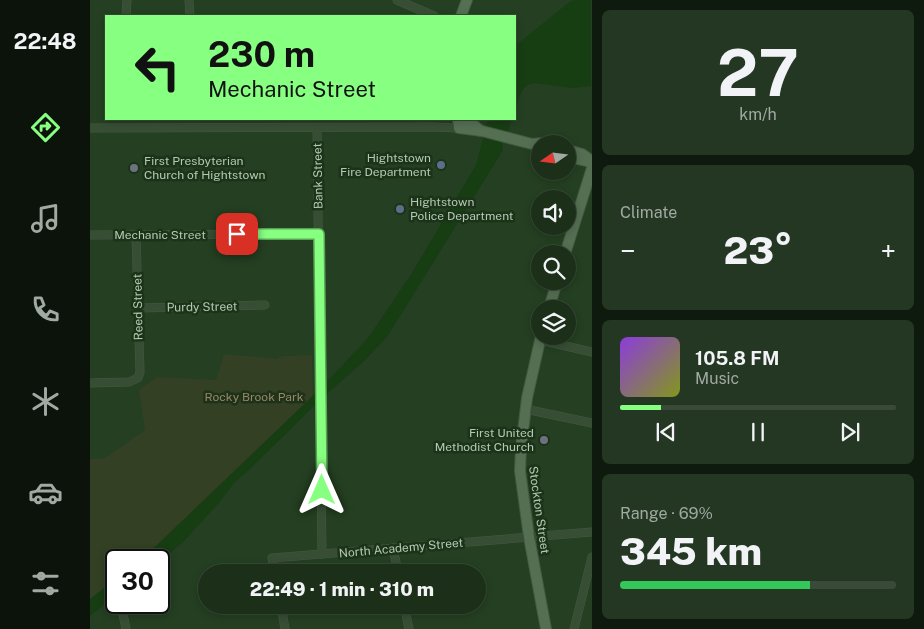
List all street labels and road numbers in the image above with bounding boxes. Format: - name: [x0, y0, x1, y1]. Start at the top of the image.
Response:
- street label: Bank Street: [310, 142, 326, 209]
- street label: Mechanic Street: [114, 228, 206, 242]
- street label: Reed Street: [130, 273, 146, 340]
- street label: Purdy Street: [167, 299, 238, 315]
- street label: Stockton Street: [526, 465, 552, 555]
- street label: North Academy Street: [338, 536, 464, 560]

